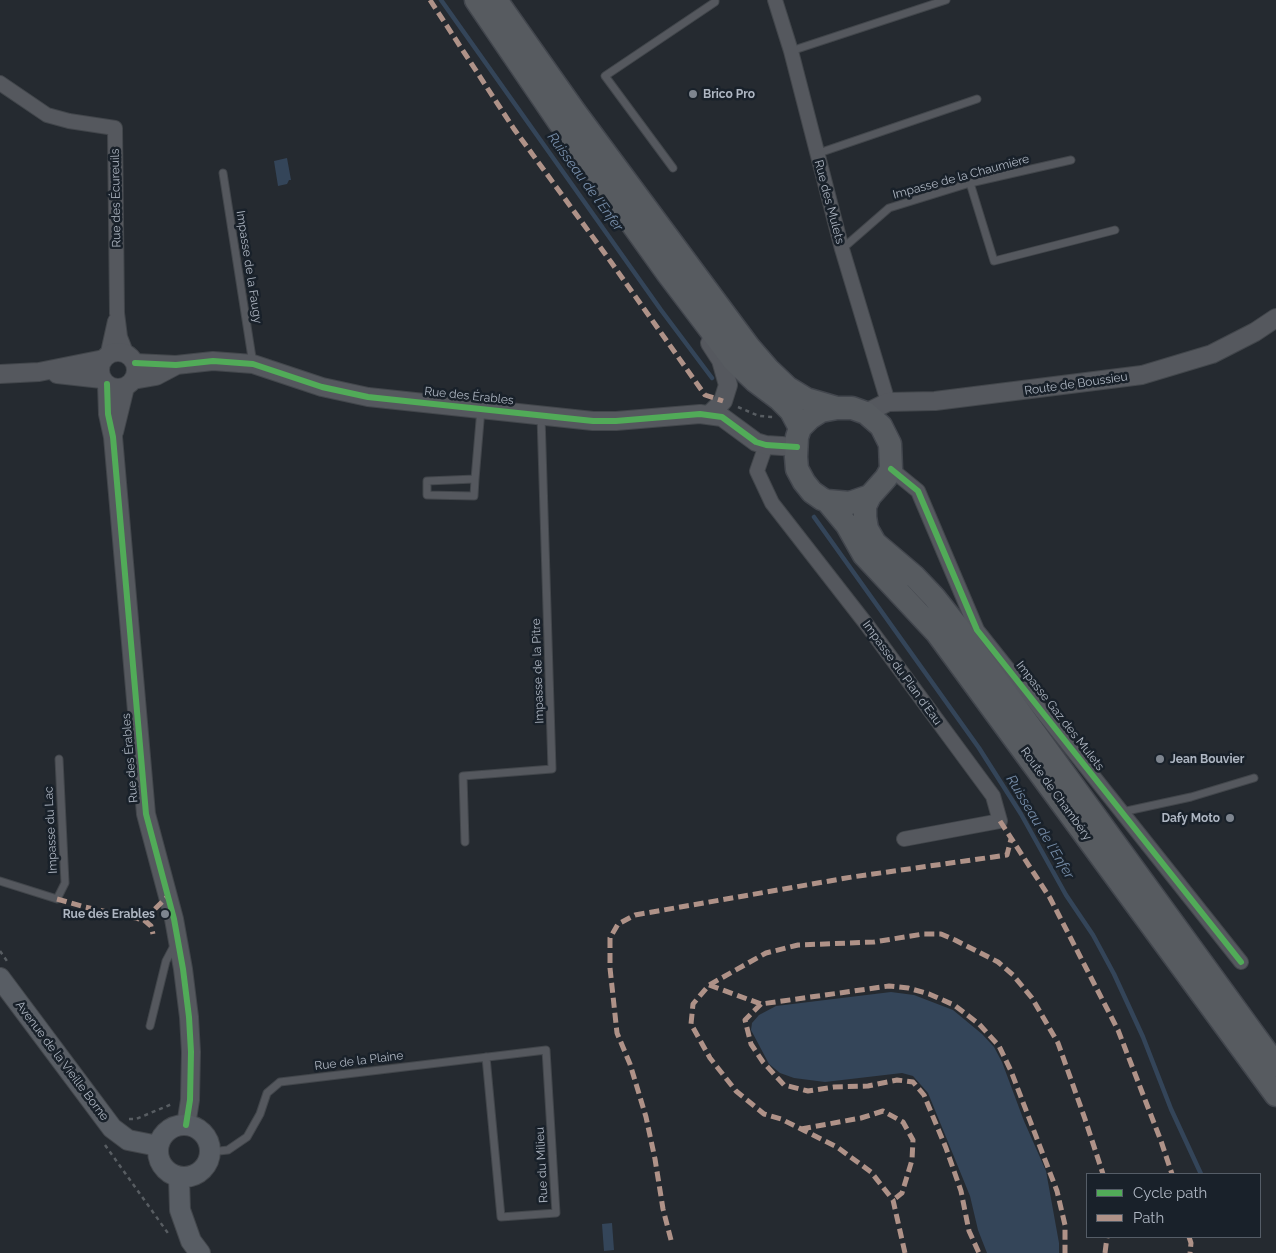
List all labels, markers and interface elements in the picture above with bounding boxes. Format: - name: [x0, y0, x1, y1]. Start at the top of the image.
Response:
- place label: Brico Pro: [703, 87, 755, 101]
- marker: Brico Pro: [687, 88, 699, 100]
- water label: Ruisseau de l'Enfer: [543, 129, 627, 235]
- street label: Rue des Écureuils: [108, 148, 124, 248]
- street label: Impasse de la Chaumière: [891, 152, 1031, 202]
- street label: Rue des Mulets: [811, 159, 847, 245]
- street label: Impasse de la Faugy: [233, 210, 265, 324]
- street label: Route de Boussieu: [1023, 370, 1129, 398]
- street label: Rue des Érables: [424, 384, 514, 408]
- street label: Impasse de la Pitre: [529, 618, 547, 724]
- street label: Impasse du Plan d'Eau: [859, 618, 945, 728]
- street label: Impasse Gaz des Mulets: [1013, 658, 1107, 774]
- street label: Rue des Érables: [119, 713, 141, 803]
- street label: Route de Chambéry: [1017, 745, 1095, 843]
- place label: Jean Bouvier: [1170, 752, 1244, 766]
- marker: Jean Bouvier: [1154, 753, 1166, 765]
- water label: Ruisseau de l'Enfer: [1002, 772, 1078, 882]
- street label: Impasse du Lac: [42, 786, 60, 874]
- place label: Dafy Moto: [1161, 811, 1220, 825]
- marker: Dafy Moto: [1224, 812, 1236, 824]
- place label: Rue des Erables: [63, 907, 155, 921]
- marker: Rue des Erables: [159, 908, 171, 920]
- street label: Avenue de la Vieille Borne: [12, 998, 112, 1124]
- street label: Rue de la Plaine: [314, 1048, 404, 1074]
- street label: Rue du Milieu: [533, 1127, 551, 1203]
- legend: [1086, 1173, 1261, 1238]
- text: Cycle path: [1133, 1184, 1207, 1202]
- text: Path: [1133, 1209, 1164, 1227]

